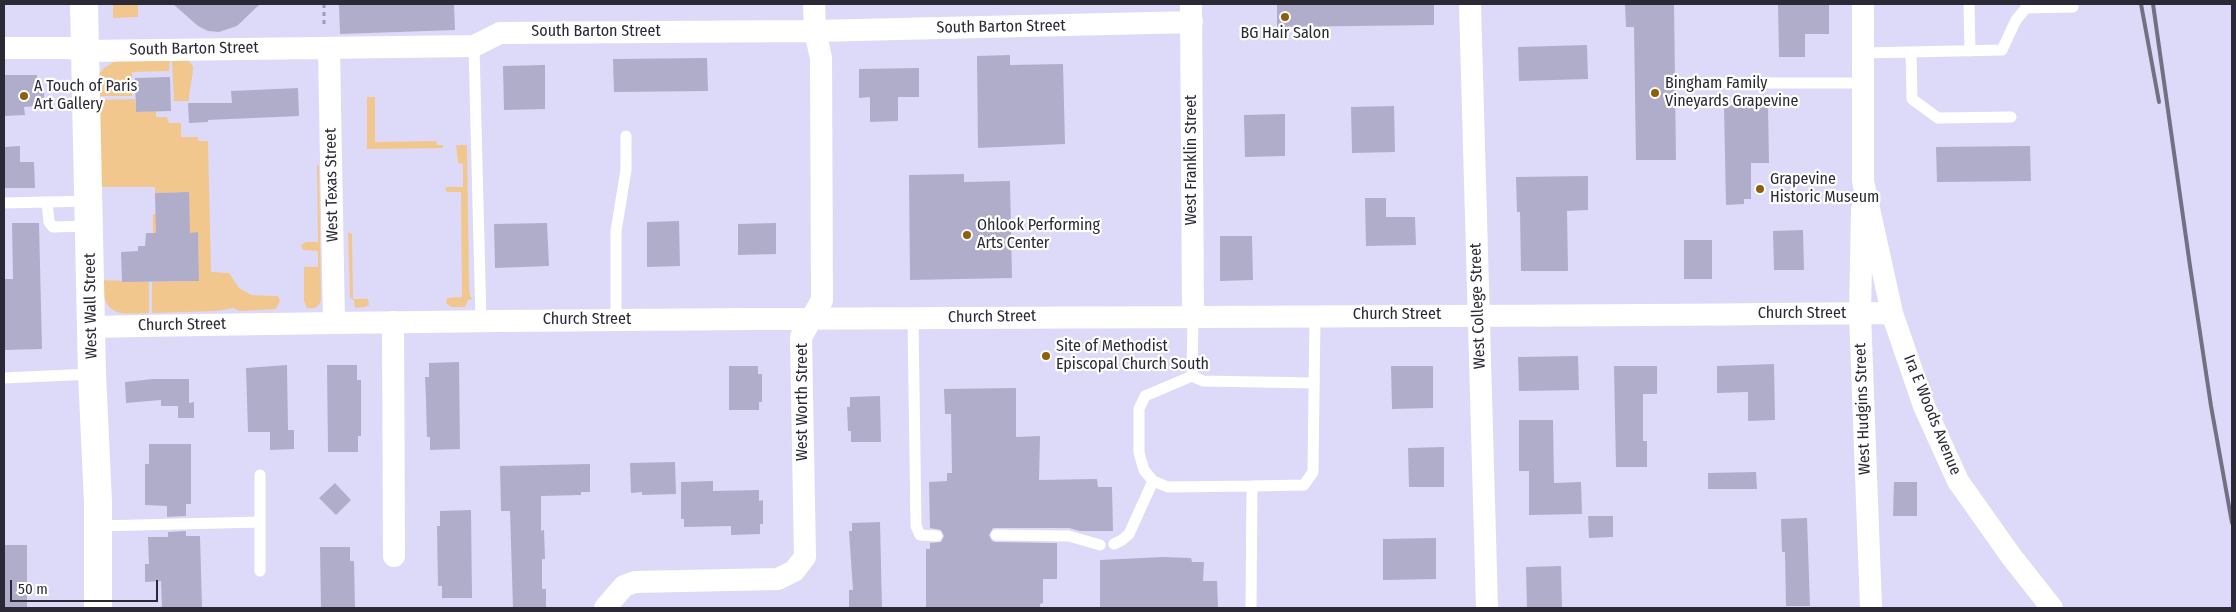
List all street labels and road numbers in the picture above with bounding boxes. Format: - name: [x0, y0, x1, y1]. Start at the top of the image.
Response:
- street label: South Barton Street: [936, 16, 1066, 38]
- street label: South Barton Street: [531, 22, 661, 42]
- street label: South Barton Street: [129, 38, 259, 60]
- street label: West Franklin Street: [1182, 95, 1202, 225]
- street label: West Texas Street: [321, 128, 343, 242]
- street label: West College Street: [1466, 243, 1490, 369]
- street label: West Wall Street: [80, 253, 102, 359]
- street label: Church Street: [1758, 304, 1846, 324]
- street label: Church Street: [1353, 305, 1441, 325]
- street label: Church Street: [948, 307, 1036, 327]
- street label: Church Street: [543, 310, 631, 330]
- street label: Church Street: [138, 315, 226, 335]
- street label: West Worth Street: [793, 343, 813, 461]
- street label: West Hudgins Street: [1851, 343, 1875, 475]
- street label: Ira E Woods Avenue: [1899, 352, 1965, 478]

